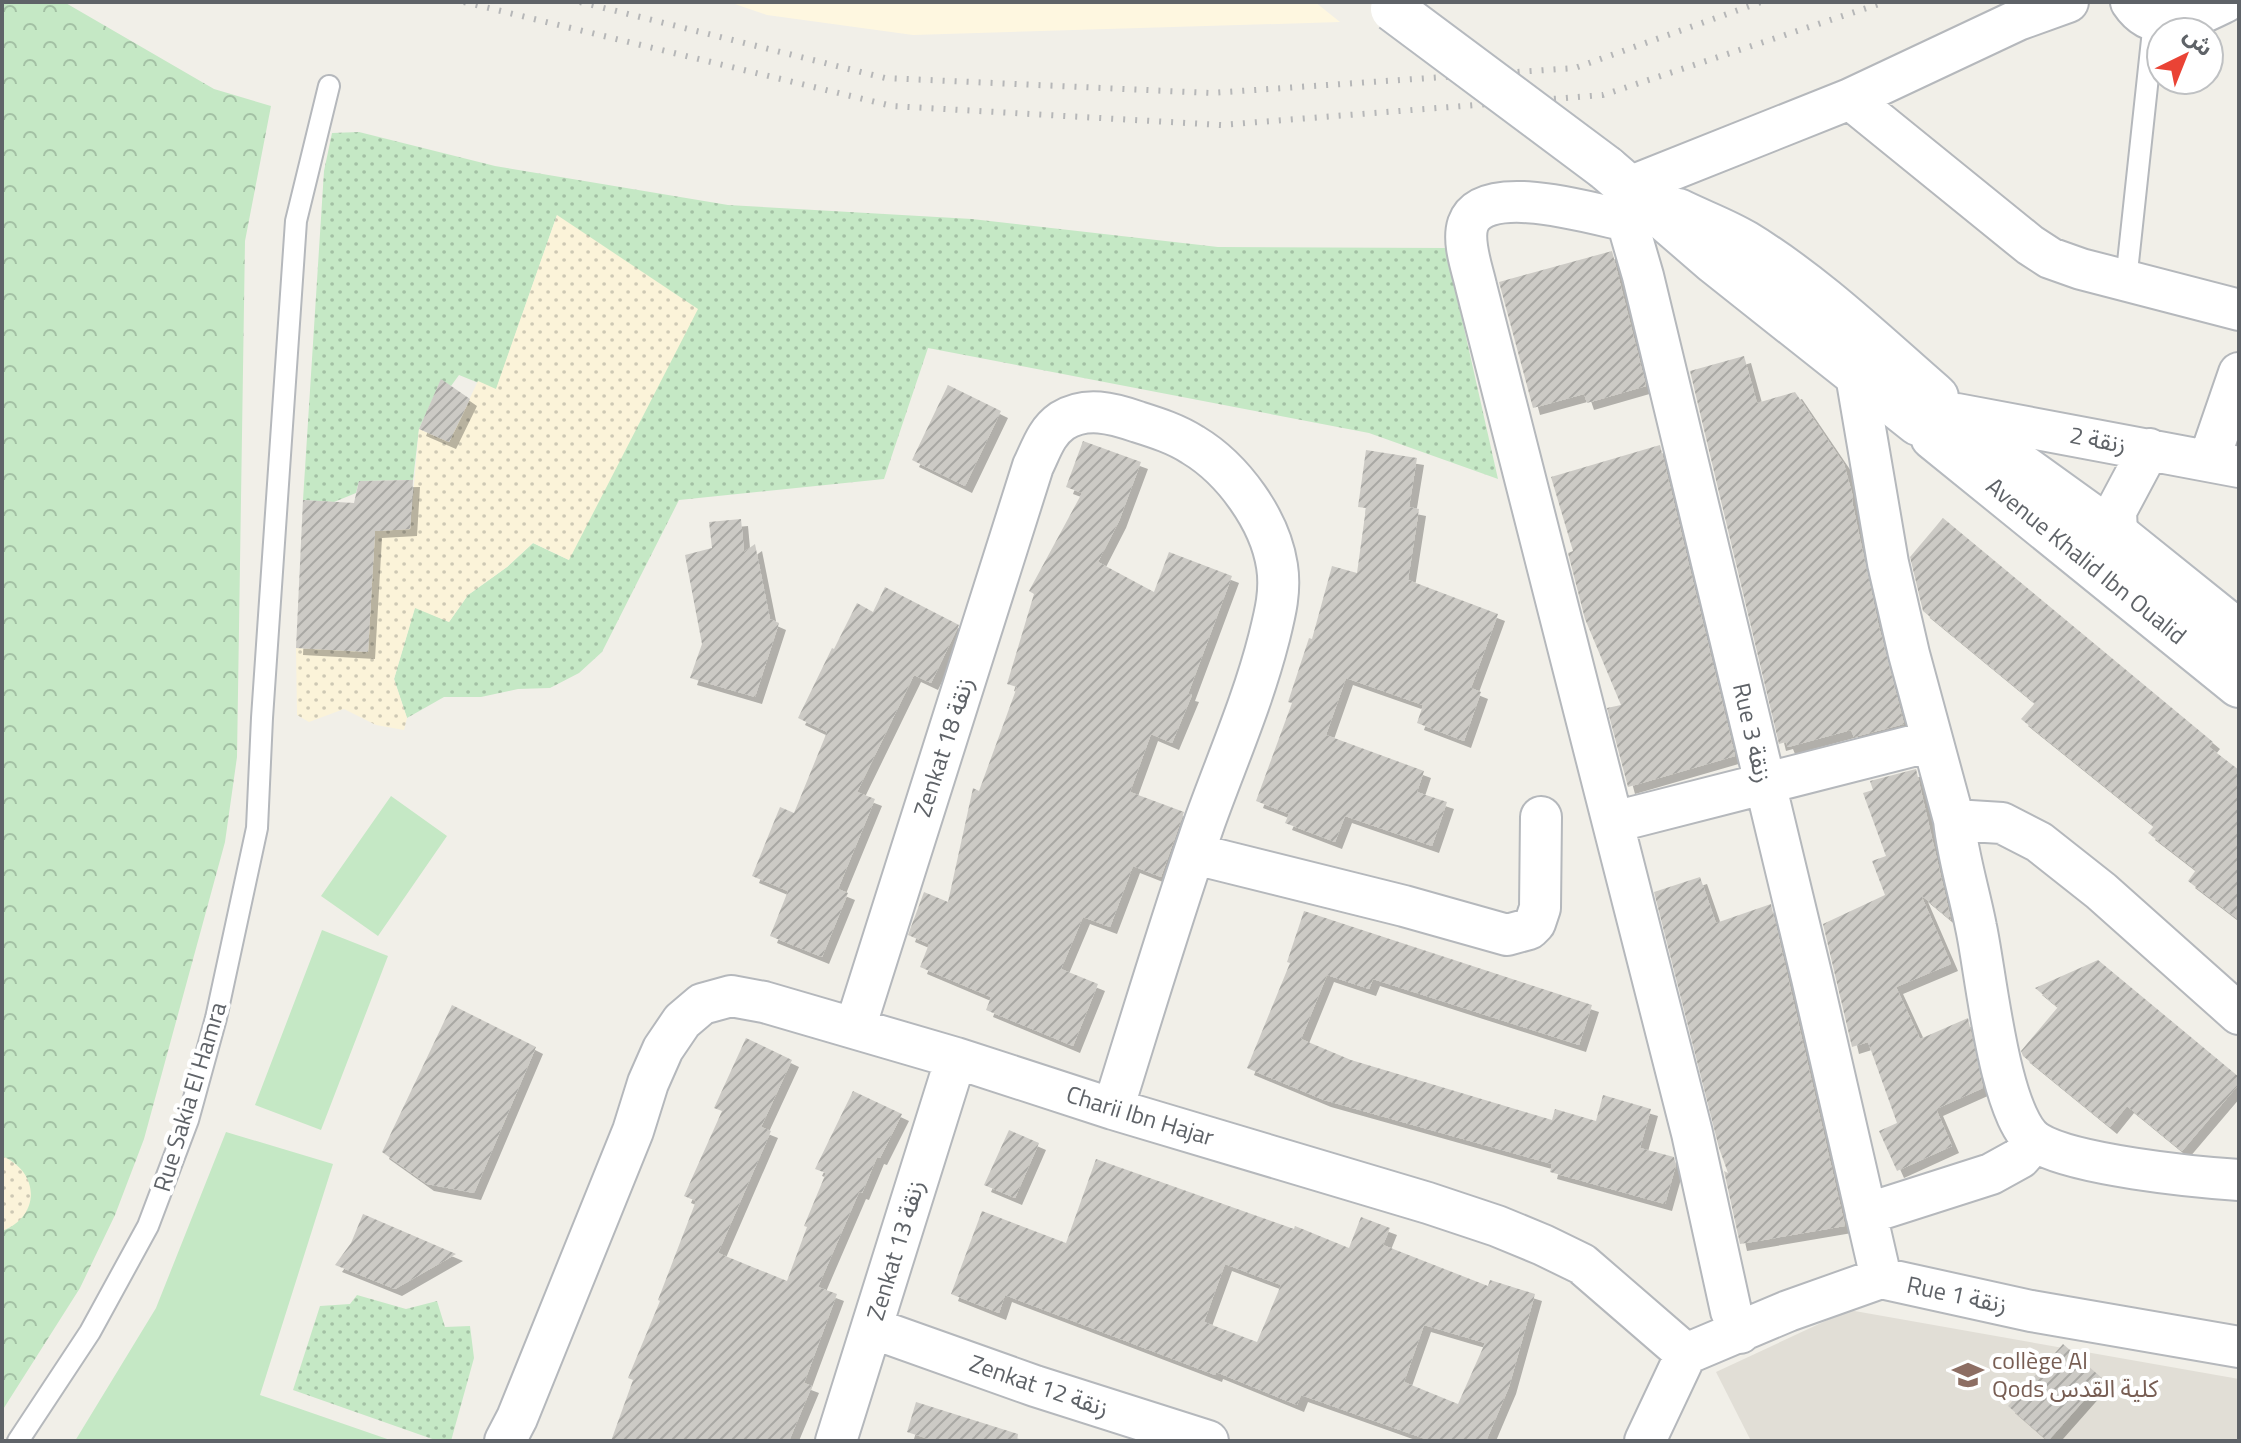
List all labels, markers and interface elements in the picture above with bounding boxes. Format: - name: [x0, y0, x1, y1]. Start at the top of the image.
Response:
- north arrow: [2145, 16, 2225, 96]
- text: ش: [2176, 19, 2221, 64]
- street label: زنقة 2: [2067, 416, 2130, 462]
- street label: Avenue Khalid Ibn Oualid: [1979, 468, 2195, 652]
- street label: Zenkat 18 زنقة: [904, 672, 983, 821]
- street label: Rue 3 زنقة: [1724, 679, 1782, 786]
- street label: Rue Sakia El Hamra: [143, 997, 235, 1196]
- street label: Charii Ibn Hajar: [1062, 1076, 1219, 1155]
- street label: Zenkat 13 زنقة: [857, 1175, 933, 1324]
- street label: Rue 1 زنقة: [1904, 1266, 2011, 1322]
- place label: collège Al Qods كلية القدس: [1992, 1342, 2159, 1406]
- street label: Zenkat 12 زنقة: [965, 1344, 1114, 1426]
- school or university icon: collège Al Qods كلية القدس: [1951, 1358, 1985, 1392]

